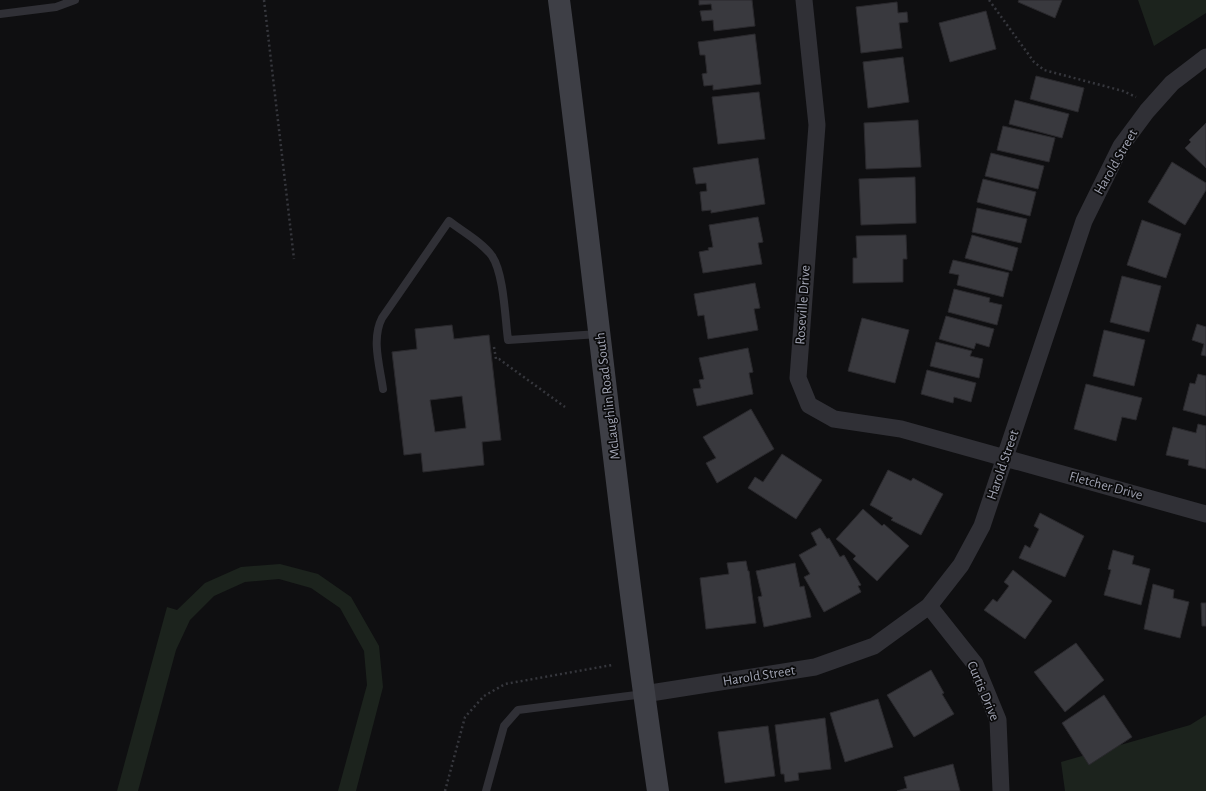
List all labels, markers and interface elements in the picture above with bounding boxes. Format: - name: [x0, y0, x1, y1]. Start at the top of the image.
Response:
- street label: Harold Street: [1092, 126, 1141, 197]
- street label: Roseville Drive: [793, 265, 813, 345]
- street label: McLaughlin Road South: [593, 332, 623, 460]
- street label: Harold Street: [985, 428, 1022, 502]
- street label: Fletcher Drive: [1068, 469, 1144, 503]
- street label: Curtis Drive: [964, 659, 1002, 723]
- street label: Harold Street: [722, 663, 797, 689]

